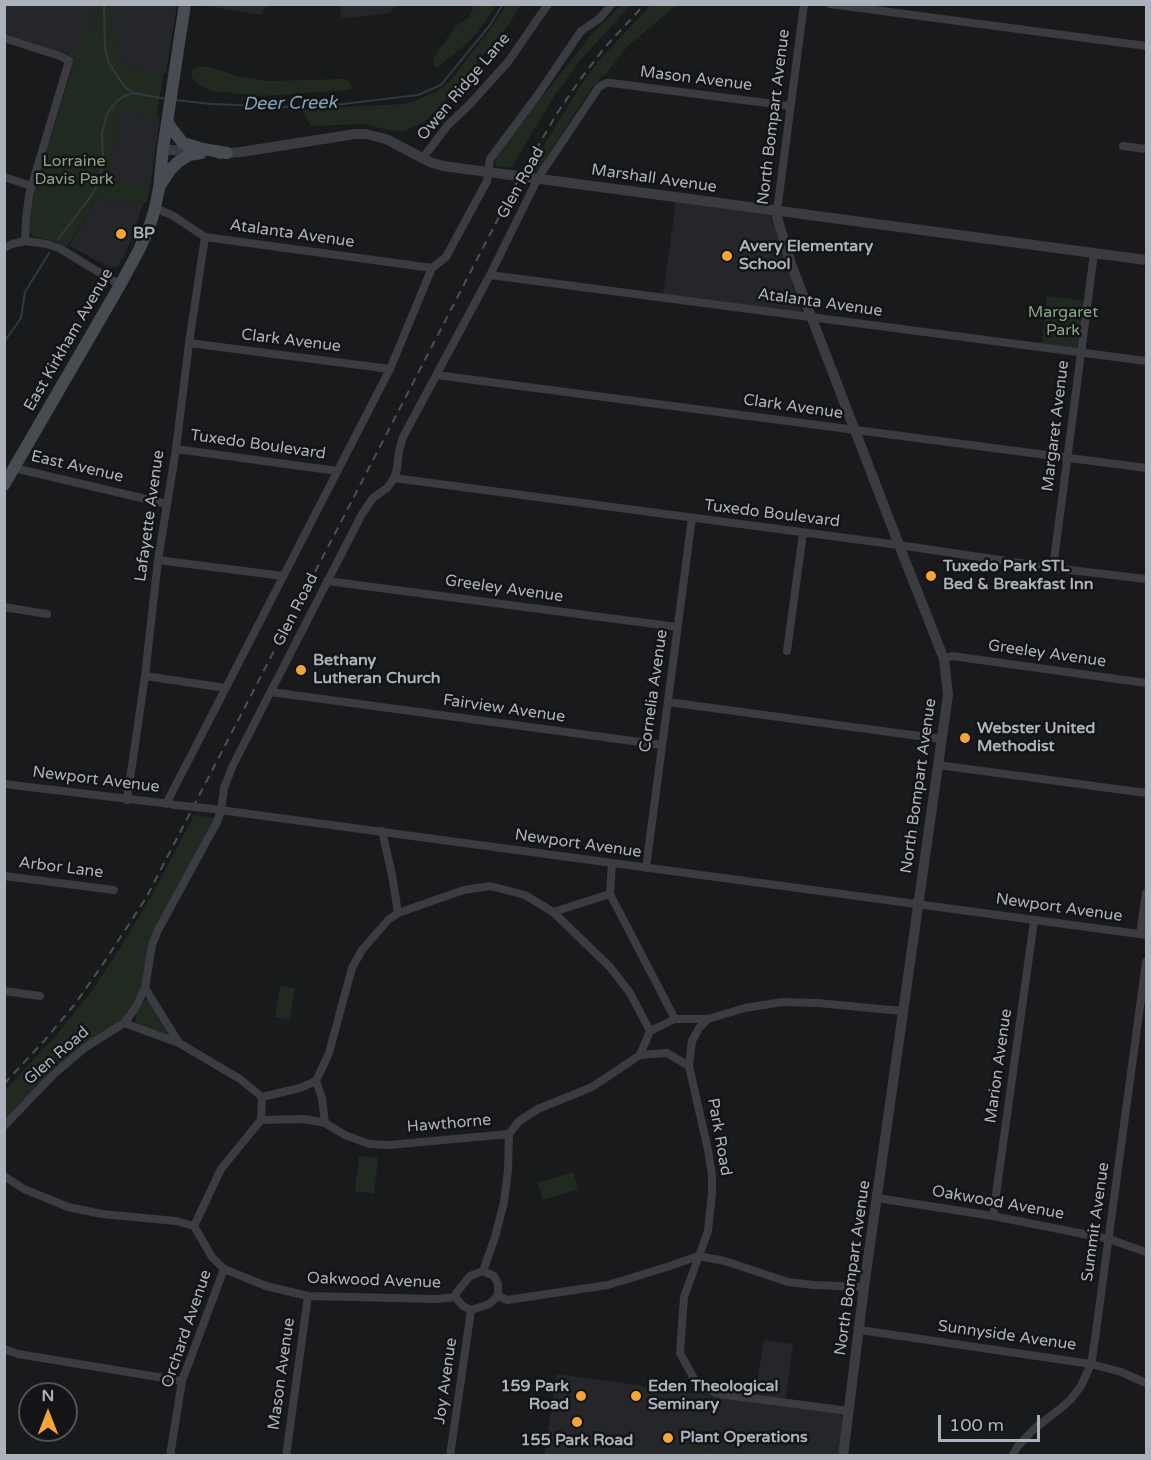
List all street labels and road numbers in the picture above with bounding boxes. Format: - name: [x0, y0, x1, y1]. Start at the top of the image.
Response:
- street label: North Bompart Avenue: [754, 28, 794, 206]
- street label: Owen Ridge Lane: [413, 29, 515, 145]
- street label: Mason Avenue: [639, 63, 753, 95]
- street label: Glen Road: [493, 144, 549, 222]
- street label: Marshall Avenue: [590, 161, 718, 197]
- street label: Atalanta Avenue: [228, 216, 356, 252]
- street label: East Kirkham Avenue: [20, 265, 118, 415]
- street label: Atalanta Avenue: [756, 285, 884, 321]
- street label: Clark Avenue: [240, 325, 342, 357]
- street label: Margaret Avenue: [1038, 359, 1074, 493]
- street label: Clark Avenue: [742, 391, 844, 423]
- street label: Tuxedo Boulevard: [189, 426, 327, 464]
- street label: East Avenue: [29, 447, 125, 487]
- street label: Lafayette Avenue: [131, 449, 169, 583]
- street label: Tuxedo Boulevard: [703, 496, 841, 532]
- street label: Glen Road: [269, 570, 323, 650]
- street label: Greeley Avenue: [444, 571, 564, 607]
- street label: Cornelia Avenue: [636, 628, 672, 754]
- street label: Greeley Avenue: [987, 636, 1107, 672]
- street label: Fairview Avenue: [442, 691, 566, 727]
- street label: North Bompart Avenue: [897, 697, 941, 875]
- street label: Newport Avenue: [31, 763, 161, 797]
- street label: Newport Avenue: [513, 826, 643, 862]
- street label: Arbor Lane: [18, 853, 104, 883]
- street label: Newport Avenue: [994, 890, 1124, 926]
- street label: Marion Avenue: [981, 1007, 1017, 1125]
- street label: Glen Road: [21, 1023, 93, 1089]
- street label: Park Road: [703, 1097, 735, 1177]
- street label: Hawthorne: [406, 1111, 492, 1137]
- street label: Summit Avenue: [1078, 1161, 1114, 1283]
- street label: North Bompart Avenue: [831, 1179, 875, 1357]
- street label: Oakwood Avenue: [930, 1182, 1066, 1224]
- street label: Orchard Avenue: [158, 1268, 216, 1390]
- street label: Oakwood Avenue: [307, 1269, 441, 1293]
- street label: Mason Avenue: [265, 1317, 299, 1431]
- street label: Sunnyside Avenue: [937, 1317, 1077, 1355]
- street label: Joy Avenue: [430, 1337, 462, 1425]

